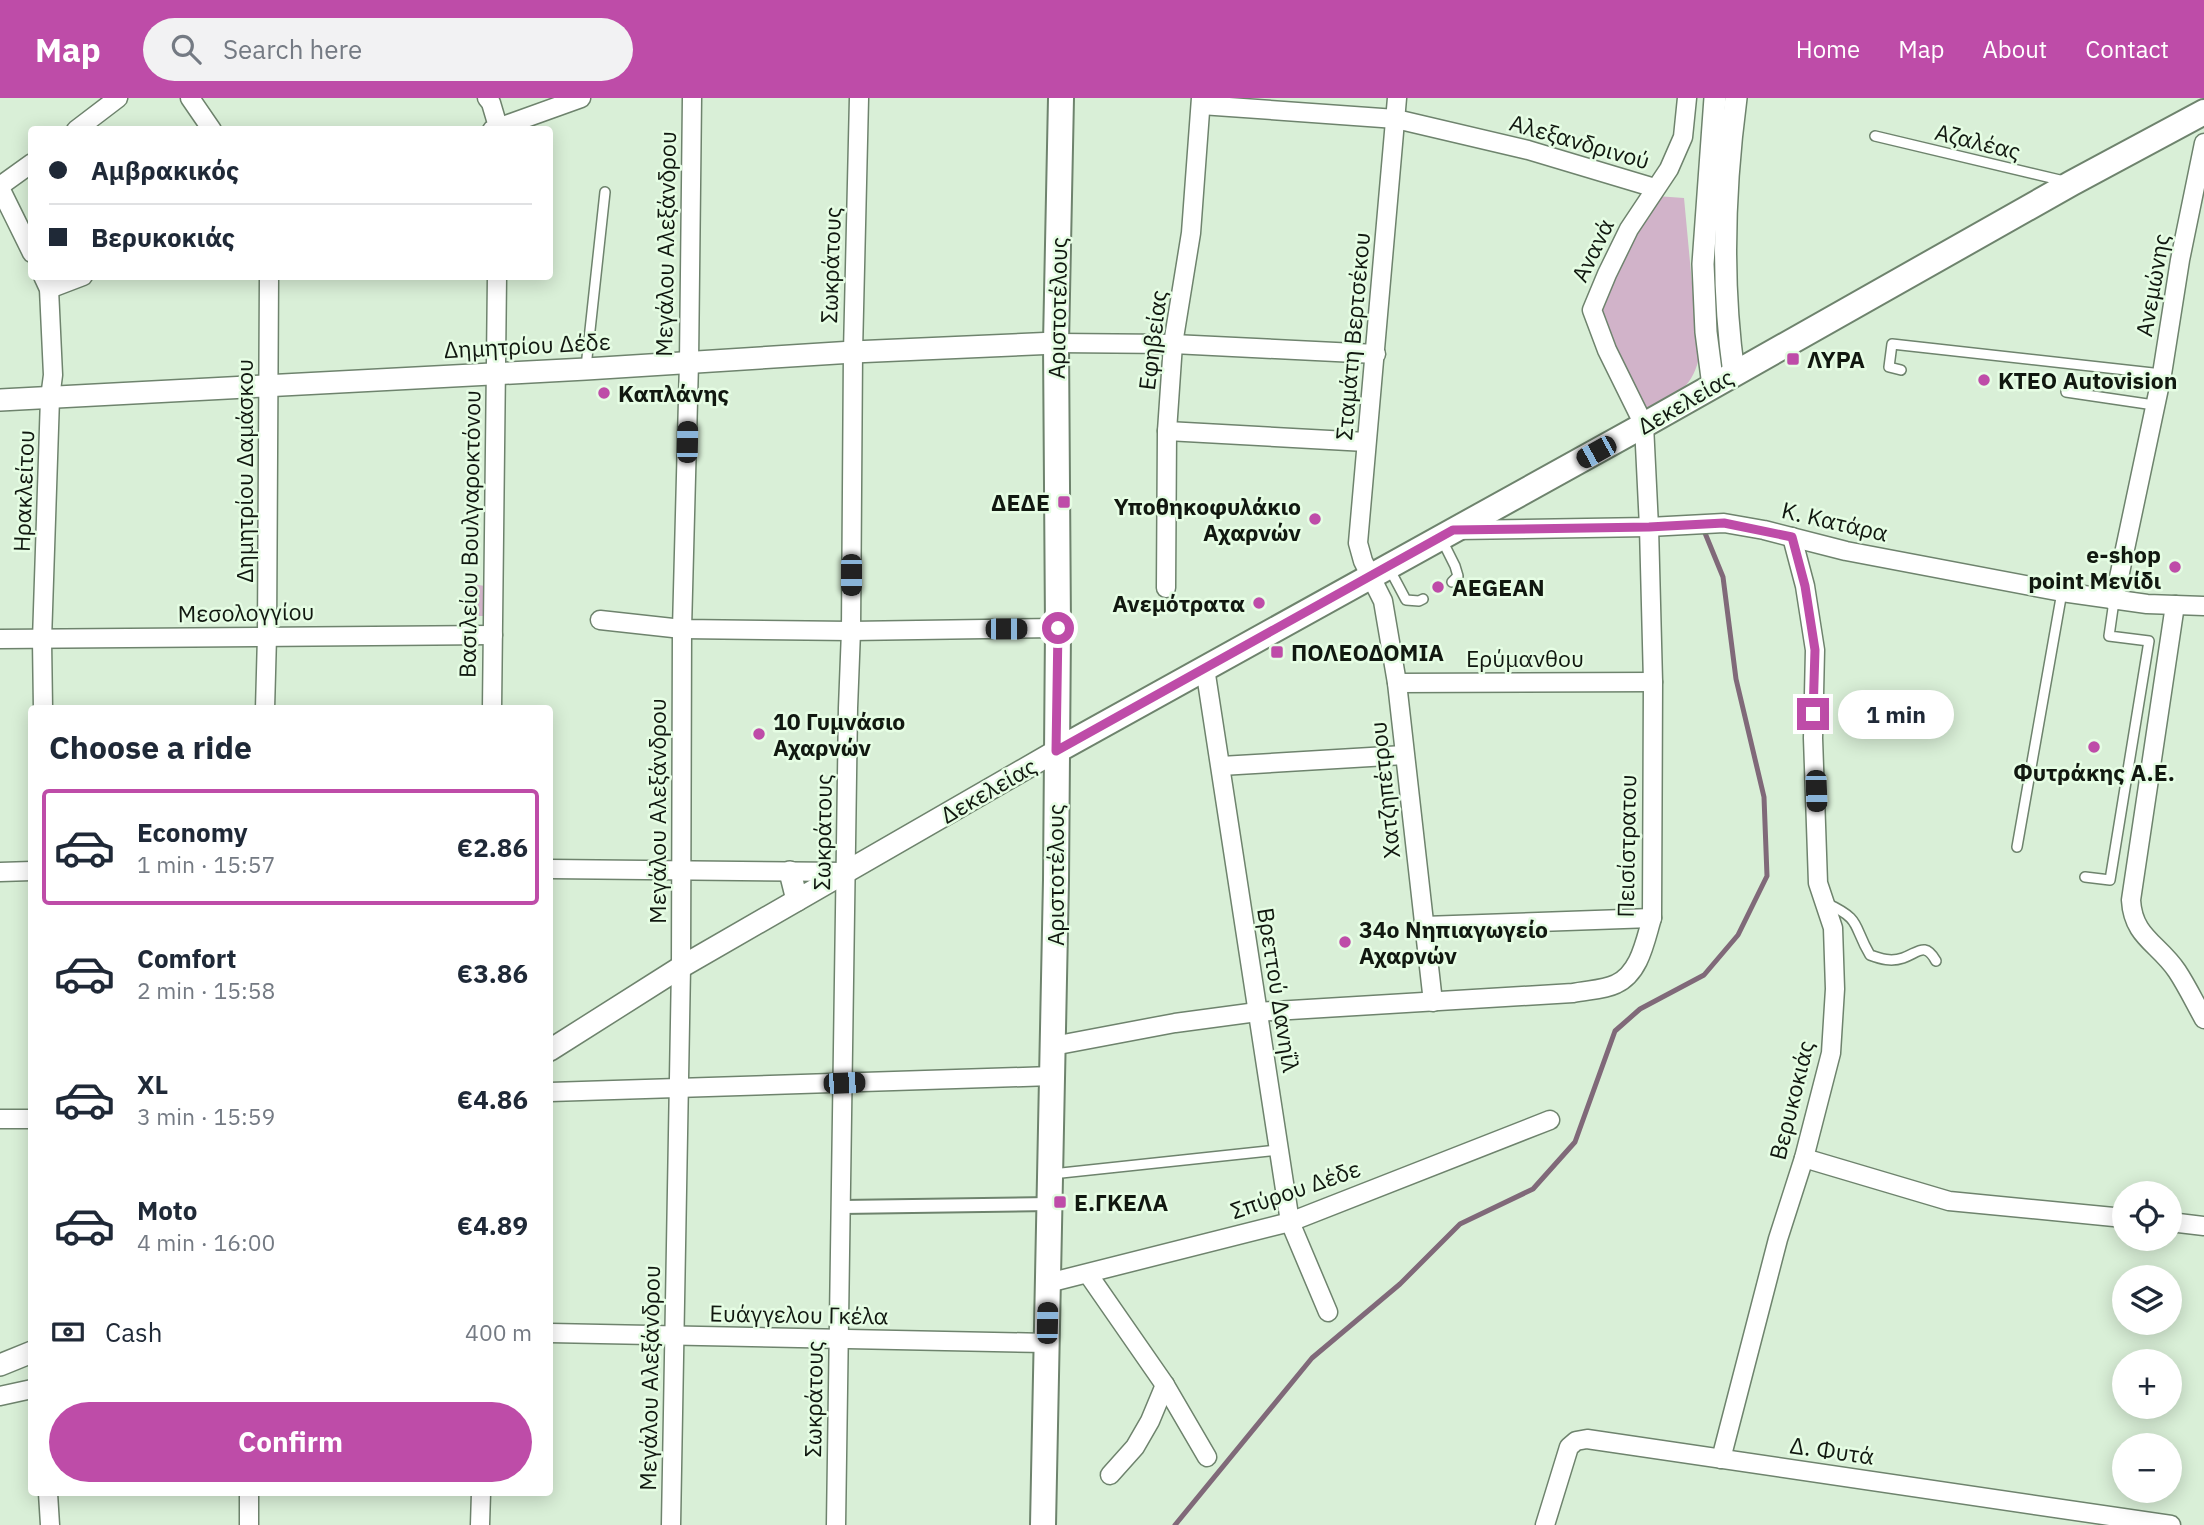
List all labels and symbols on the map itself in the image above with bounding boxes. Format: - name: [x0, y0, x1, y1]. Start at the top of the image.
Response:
- street label: Αλεξανδρινού: [1506, 107, 1654, 175]
- street label: Αζαλέας: [1932, 116, 2024, 166]
- street label: Μεγάλου Αλεξάνδρου: [648, 131, 682, 357]
- street label: Σωκράτους: [813, 206, 847, 324]
- street label: Ανανά: [1564, 213, 1620, 287]
- street label: Σταμάτη Βερτσέκου: [1328, 231, 1376, 441]
- street label: Ανεμώνης: [2128, 231, 2176, 339]
- street label: Αριστοτέλους: [1041, 237, 1073, 379]
- street label: Εφηβείας: [1131, 288, 1173, 392]
- street label: Δημητρίου Δέδε: [443, 326, 611, 364]
- place label: ΛΥΡΑ: [1807, 344, 1865, 374]
- marker: ΛΥΡΑ: [1785, 351, 1801, 367]
- street label: Δημητρίου Δαμάσκου: [229, 359, 259, 583]
- street label: Δεκελείας: [1631, 361, 1739, 441]
- place label: ΚΤΕΟ Autovision: [1998, 365, 2177, 395]
- marker: ΚΤΕΟ Autovision: [1976, 372, 1992, 388]
- place label: Καπλάνης: [618, 378, 729, 408]
- marker: Καπλάνης: [596, 385, 612, 401]
- street label: Βασιλείου Βουλγαροκτόνου: [451, 390, 487, 678]
- car: [677, 421, 698, 463]
- street label: Ηρακλείτου: [6, 429, 40, 553]
- car: [1573, 433, 1620, 471]
- place label: ΔΕΔΕ: [991, 487, 1050, 517]
- place label: Υποθηκοφυλάκιο Αχαρνών: [1114, 491, 1302, 547]
- marker: ΔΕΔΕ: [1056, 494, 1072, 510]
- street label: Κ. Κατάρα: [1779, 494, 1891, 548]
- marker: Υποθηκοφυλάκιο Αχαρνών: [1307, 511, 1323, 527]
- place label: e-shop point Μενίδι: [2028, 539, 2161, 595]
- car: [841, 554, 862, 596]
- marker: e-shop point Μενίδι: [2167, 559, 2183, 575]
- place label: AEGEAN: [1452, 572, 1545, 602]
- marker: AEGEAN: [1430, 579, 1446, 595]
- place label: Ανεμότρατα: [1112, 588, 1245, 618]
- marker: Ανεμότρατα: [1251, 595, 1267, 611]
- street label: Μεσολογγίου: [177, 596, 315, 628]
- route start: [1042, 612, 1074, 644]
- car: [986, 619, 1028, 640]
- place label: ΠΟΛΕΟΔΟΜΙΑ: [1291, 637, 1444, 667]
- street label: Ερύμανθου: [1466, 643, 1584, 673]
- marker: ΠΟΛΕΟΔΟΜΙΑ: [1269, 644, 1285, 660]
- callout: 1 min: [1838, 690, 1953, 738]
- street label: Μεγάλου Αλεξάνδρου: [642, 698, 672, 924]
- route end: [1797, 698, 1829, 730]
- place label: 10 Γυμνάσιο Αχαρνών: [773, 706, 905, 762]
- street label: Χατζηπέτρου: [1362, 720, 1406, 860]
- marker: 10 Γυμνάσιο Αχαρνών: [751, 726, 767, 742]
- marker: Φυτράκης Α.Ε.: [2086, 739, 2102, 755]
- street label: Δεκελείας: [934, 750, 1042, 830]
- place label: Φυτράκης Α.Ε.: [2013, 757, 2175, 787]
- car: [1805, 770, 1828, 812]
- street label: Σωκράτους: [806, 774, 838, 890]
- street label: Πεισίστρατου: [1610, 774, 1642, 918]
- street label: Αριστοτέλους: [1040, 804, 1070, 946]
- street label: Βρεττού Δανηΐλ: [1251, 906, 1307, 1075]
- place label: 34o Νηπιαγωγείο Αχαρνών: [1359, 914, 1548, 970]
- marker: 34o Νηπιαγωγείο Αχαρνών: [1337, 934, 1353, 950]
- street label: Βερυκοκιάς: [1762, 1037, 1820, 1163]
- car: [823, 1072, 866, 1094]
- street label: Σπύρου Δέδε: [1226, 1153, 1364, 1225]
- place label: Ε.ΓΚΕΛΑ: [1074, 1187, 1169, 1217]
- marker: Ε.ΓΚΕΛΑ: [1052, 1194, 1068, 1210]
- street label: Μεγάλου Αλεξάνδρου: [632, 1265, 666, 1491]
- street label: Ευάγγελου Γκέλα: [709, 1297, 889, 1331]
- car: [1037, 1302, 1058, 1344]
- street label: Σωκράτους: [797, 1341, 829, 1457]
- street label: Δ. Φυτά: [1788, 1429, 1876, 1471]

